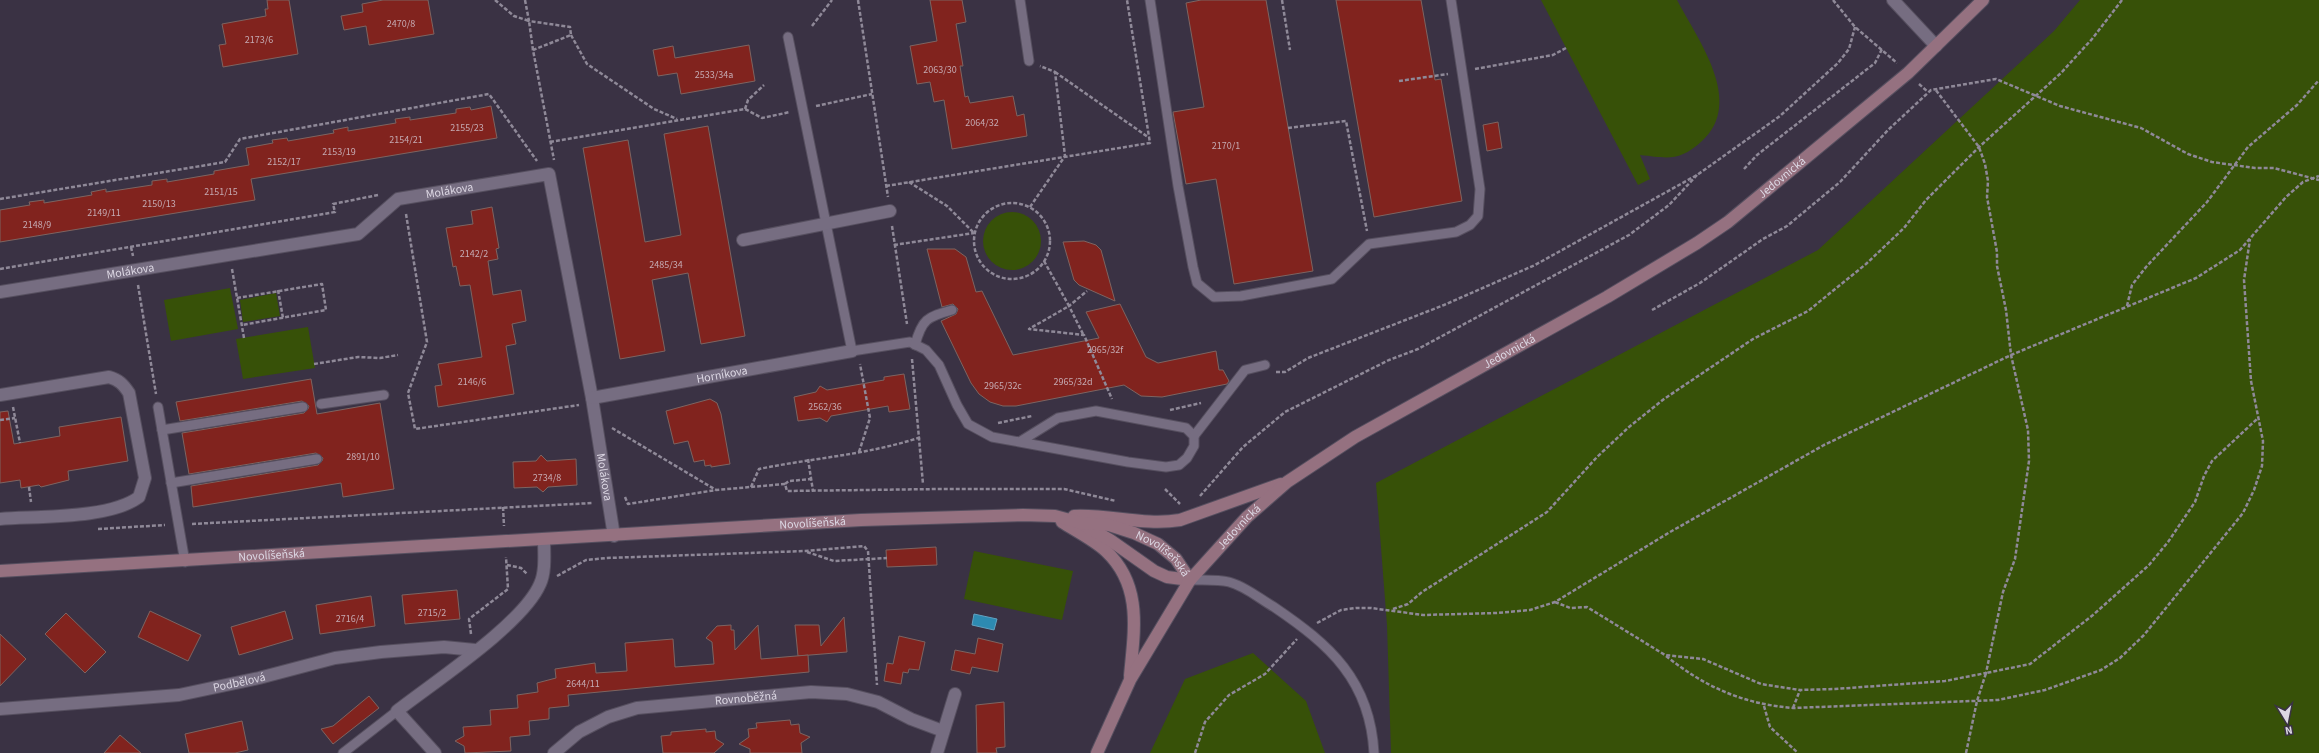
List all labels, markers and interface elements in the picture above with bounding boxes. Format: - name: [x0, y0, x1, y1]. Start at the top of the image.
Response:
- house number: 2470/8: [387, 17, 415, 31]
- house number: 2173/6: [245, 33, 273, 47]
- house number: 2063/30: [923, 63, 957, 77]
- house number: 2533/34a: [695, 68, 733, 82]
- house number: 2064/32: [965, 116, 999, 130]
- house number: 2155/23: [450, 121, 484, 135]
- house number: 2154/21: [389, 133, 423, 147]
- house number: 2170/1: [1212, 139, 1240, 153]
- house number: 2153/19: [322, 145, 356, 159]
- street label: Jedovnická: [1755, 153, 1810, 203]
- house number: 2152/17: [267, 155, 301, 169]
- street label: Molákova: [424, 179, 475, 203]
- house number: 2151/15: [204, 185, 238, 199]
- house number: 2150/13: [142, 197, 176, 211]
- house number: 2149/11: [87, 206, 121, 220]
- house number: 2148/9: [23, 218, 51, 232]
- house number: 2142/2: [460, 247, 488, 261]
- house number: 2485/34: [649, 258, 683, 272]
- street label: Molákova: [105, 259, 155, 284]
- street label: Jedovnická: [1480, 330, 1539, 373]
- house number: 2965/32f: [1087, 343, 1124, 357]
- street label: Horníkova: [695, 362, 749, 388]
- house number: 2146/6: [458, 375, 486, 389]
- house number: 2965/32d: [1054, 375, 1092, 389]
- house number: 2965/32c: [984, 379, 1022, 393]
- house number: 2562/36: [808, 400, 842, 414]
- house number: 2891/10: [346, 450, 380, 464]
- street label: Molákova: [592, 452, 616, 502]
- house number: 2734/8: [533, 471, 561, 485]
- street label: Jedovnická: [1213, 500, 1265, 554]
- street label: Novolíšeňská: [779, 513, 846, 534]
- street label: Novolíšeňská: [1133, 527, 1194, 580]
- street label: Novolíšeňská: [238, 545, 305, 566]
- house number: 2715/2: [418, 606, 446, 620]
- house number: 2716/4: [336, 612, 364, 626]
- street label: Podbělová: [211, 669, 267, 697]
- house number: 2644/11: [566, 677, 600, 691]
- street label: Rovnoběžná: [714, 687, 778, 710]
- north arrow: [2267, 701, 2307, 741]
- text: N: [2284, 722, 2294, 738]

